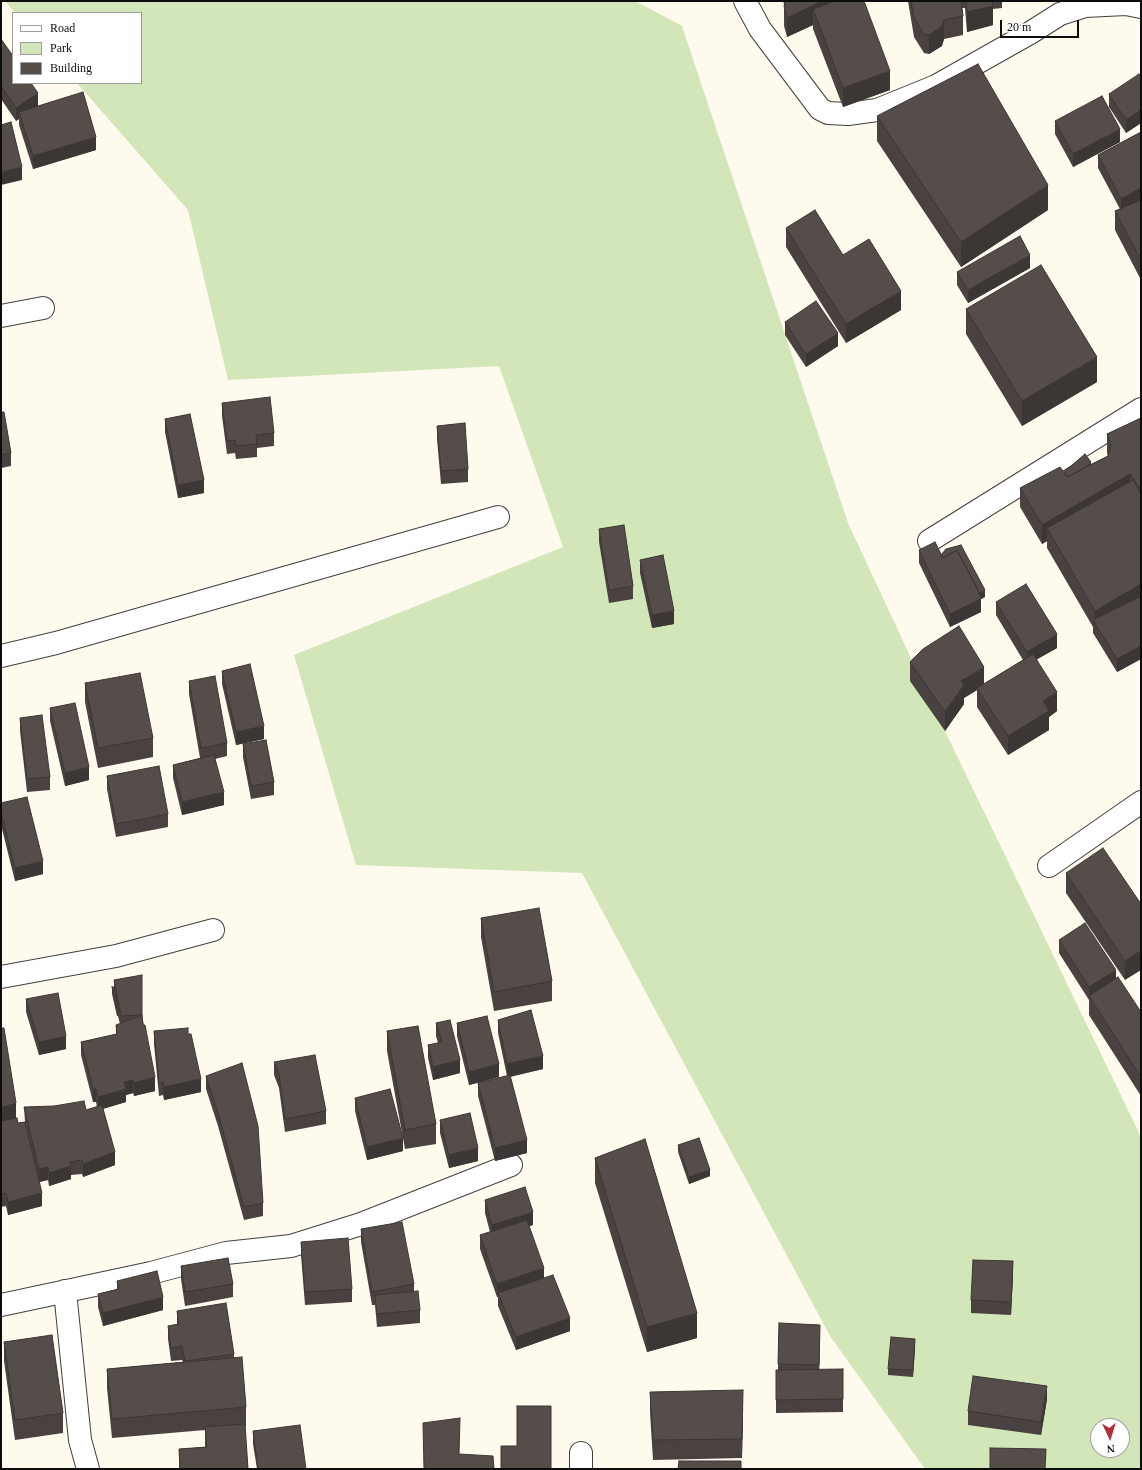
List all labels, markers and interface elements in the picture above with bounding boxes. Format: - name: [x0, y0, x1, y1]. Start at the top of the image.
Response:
- legend: [12, 12, 142, 84]
- scale bar: [1002, 12, 1081, 38]
- text: 20 m: [1007, 20, 1031, 34]
- text: Road: [50, 21, 75, 35]
- text: Park: [50, 41, 72, 55]
- text: Building: [50, 61, 92, 75]
- north arrow: [1090, 1418, 1130, 1458]
- text: N: [1106, 1443, 1115, 1455]

